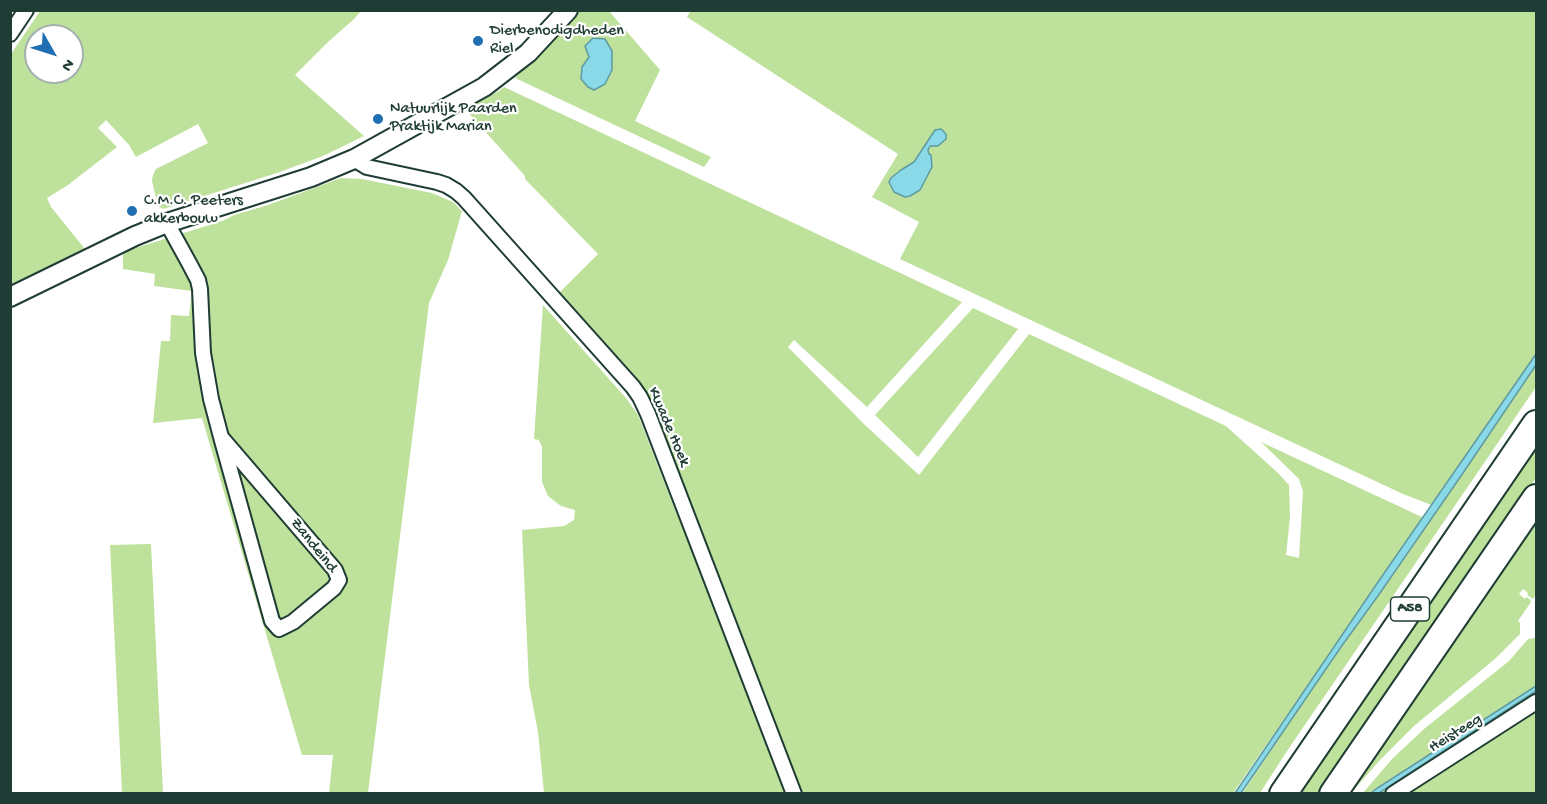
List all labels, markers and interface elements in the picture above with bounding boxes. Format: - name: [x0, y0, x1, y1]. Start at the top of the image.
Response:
- place label: Dierbenodigdheden Riel: [490, 22, 624, 60]
- north arrow: [24, 24, 84, 84]
- marker: Dierbenodigdheden Riel: [471, 34, 485, 48]
- text: N: [56, 54, 77, 74]
- place label: Natuurlijk Paarden Praktijk Marian: [390, 100, 517, 138]
- marker: Natuurlijk Paarden Praktijk Marian: [371, 112, 385, 126]
- place label: C.M.C. Peeters akkerbouw: [144, 192, 243, 230]
- marker: C.M.C. Peeters akkerbouw: [125, 204, 139, 218]
- street label: Kwade Hoek: [643, 384, 693, 470]
- street label: Zandeind: [285, 515, 341, 577]
- road number: A58: [1390, 597, 1430, 621]
- street label: Heisteeg: [1426, 710, 1486, 758]

